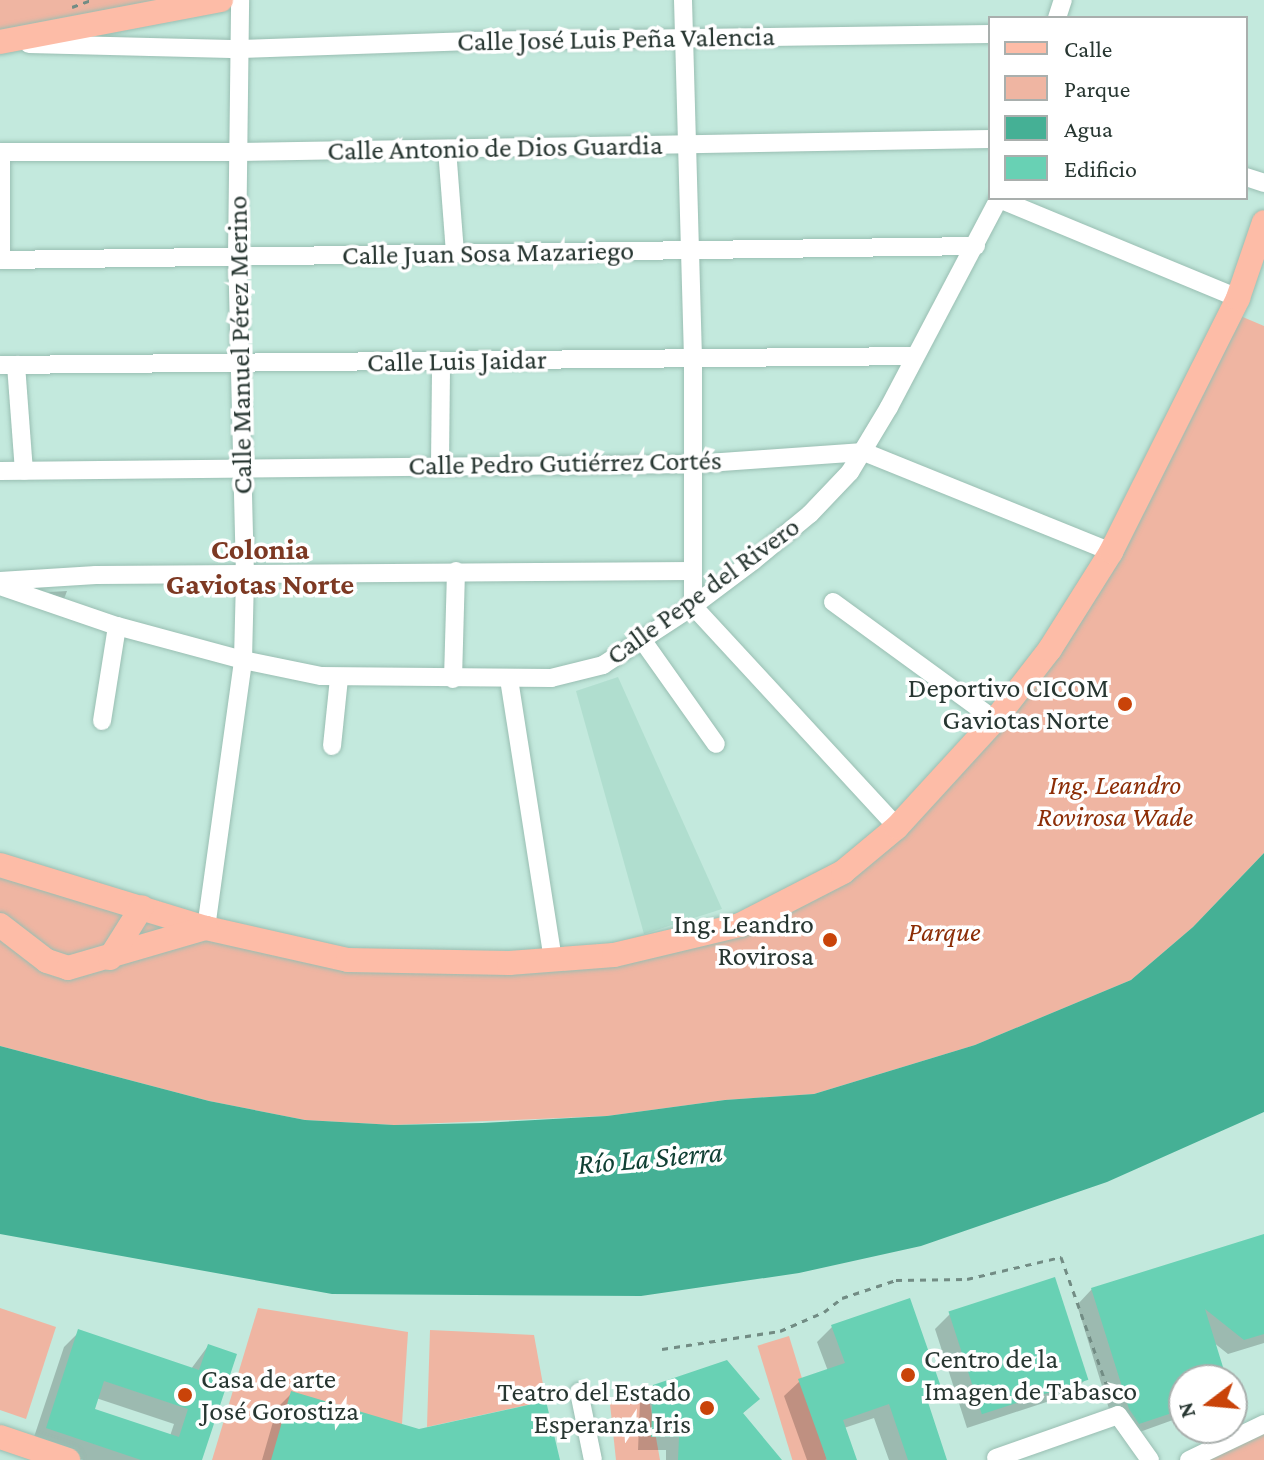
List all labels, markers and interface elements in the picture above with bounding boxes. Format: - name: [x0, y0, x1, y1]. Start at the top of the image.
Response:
- legend: [988, 16, 1248, 200]
- street label: Calle José Luis Peña Valencia: [457, 19, 775, 59]
- text: Calle: [1064, 35, 1112, 62]
- text: Parque: [1064, 75, 1130, 102]
- text: Agua: [1064, 115, 1113, 142]
- street label: Calle Antonio de Dios Guardia: [327, 128, 663, 168]
- text: Edificio: [1064, 155, 1137, 182]
- street label: Calle Manuel Pérez Merino: [221, 195, 259, 495]
- street label: Calle Juan Sosa Mazariego: [342, 234, 634, 272]
- street label: Calle Luis Jaidar: [367, 343, 547, 379]
- street label: Calle Pedro Gutiérrez Cortés: [408, 443, 722, 483]
- street label: Calle Pepe del Rivero: [600, 510, 806, 672]
- district label: Colonia Gaviotas Norte: [166, 531, 354, 602]
- place label: Deportivo CICOM Gaviotas Norte: [908, 671, 1109, 737]
- marker: Deportivo CICOM Gaviotas Norte: [1116, 695, 1134, 713]
- park label: Ing. Leandro Rovirosa Wade: [1037, 768, 1193, 834]
- place label: Ing. Leandro Rovirosa: [673, 907, 814, 973]
- park label: Parque: [907, 915, 981, 949]
- marker: Ing. Leandro Rovirosa: [821, 931, 839, 949]
- water label: Río La Sierra: [576, 1134, 724, 1182]
- place label: Centro de la Imagen de Tabasco: [924, 1342, 1137, 1408]
- place label: Casa de arte José Gorostiza: [201, 1362, 359, 1428]
- north arrow: [1168, 1364, 1248, 1444]
- marker: Centro de la Imagen de Tabasco: [899, 1366, 917, 1384]
- place label: Teatro del Estado Esperanza Iris: [497, 1375, 691, 1441]
- marker: Casa de arte José Gorostiza: [176, 1386, 194, 1404]
- marker: Teatro del Estado Esperanza Iris: [698, 1399, 716, 1417]
- text: N: [1172, 1400, 1200, 1421]

